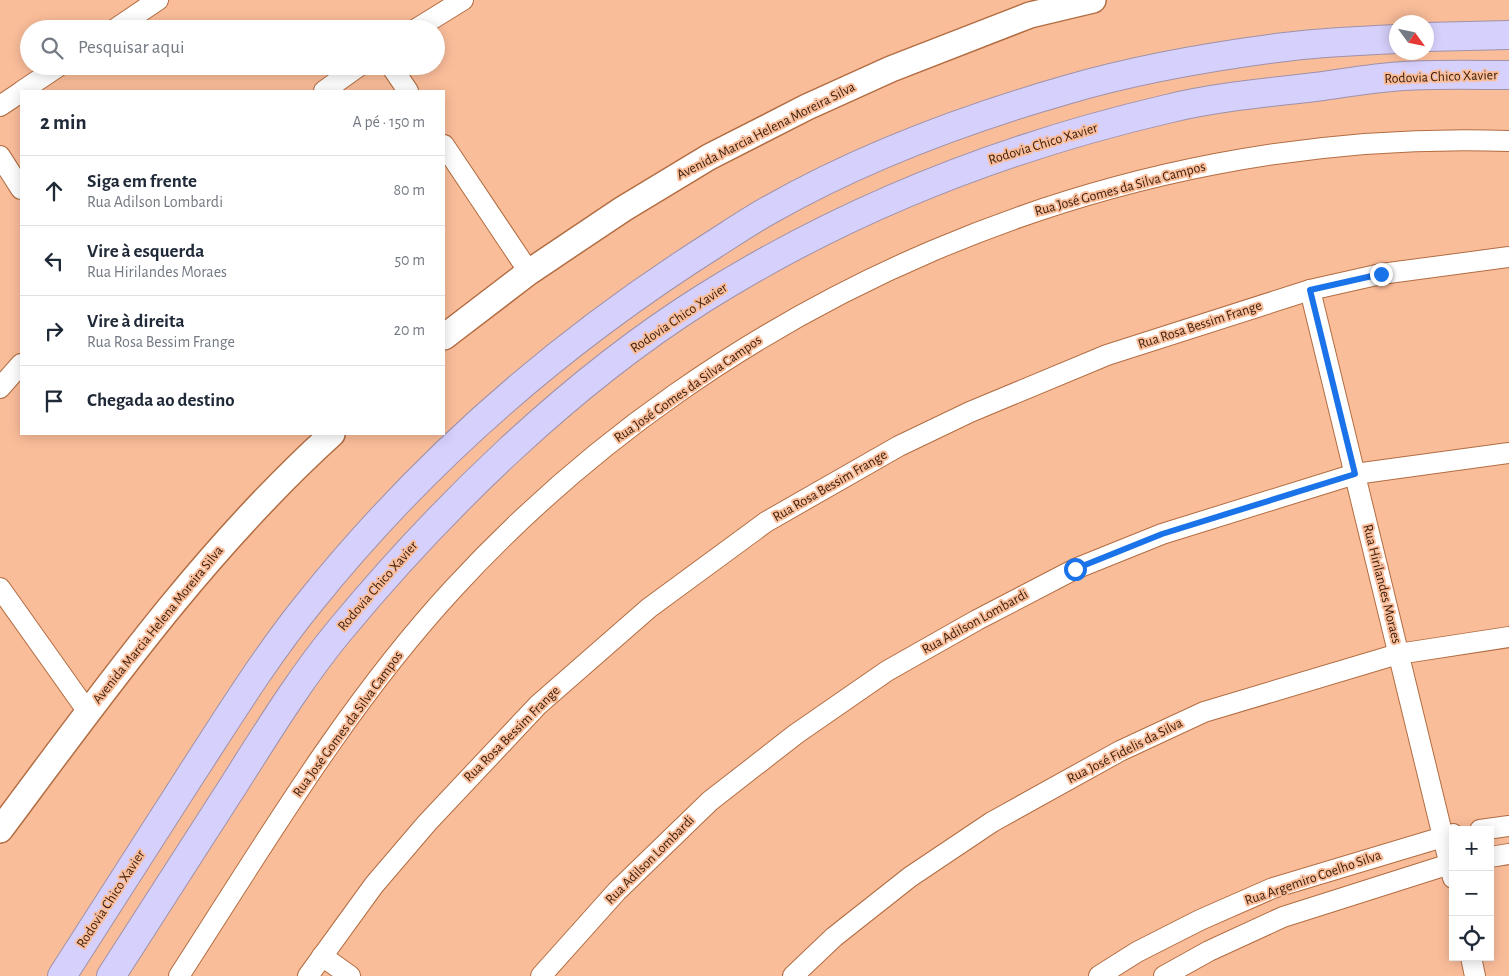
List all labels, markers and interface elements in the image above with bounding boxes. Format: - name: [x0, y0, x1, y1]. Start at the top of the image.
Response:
- north arrow: [1389, 15, 1434, 60]
- search box: [20, 20, 445, 75]
- icon: search: [38, 34, 66, 62]
- text: Pesquisar aqui: [78, 38, 184, 57]
- street label: Rodovia Chico Xavier: [1384, 68, 1498, 86]
- street label: Avenida Marcia Helena Moreira Silva: [675, 80, 858, 182]
- text: 2 min: [40, 112, 87, 133]
- text: A pé · 150 m: [353, 114, 425, 130]
- street label: Rodovia Chico Xavier: [987, 121, 1100, 167]
- street label: Rua José Gomes da Silva Campos: [1033, 159, 1207, 219]
- text: Siga em frente: [87, 172, 197, 191]
- icon: ahead: [40, 177, 68, 205]
- text: 80 m: [394, 182, 425, 198]
- text: Rua Adilson Lombardi: [87, 194, 223, 210]
- text: Vire à esquerda: [87, 242, 204, 261]
- icon: left: [40, 247, 68, 275]
- text: 50 m: [394, 252, 425, 268]
- route end: [1370, 263, 1393, 286]
- text: Rua Hirilandes Moraes: [87, 264, 227, 280]
- street label: Rodovia Chico Xavier: [628, 280, 730, 356]
- street label: Rua Rosa Bessim Frange: [1136, 298, 1264, 352]
- text: Vire à direita: [87, 312, 185, 331]
- icon: right: [40, 317, 68, 345]
- text: 20 m: [394, 322, 425, 338]
- street label: Rua José Gomes da Silva Campos: [612, 333, 764, 445]
- text: Rua Rosa Bessim Frange: [87, 334, 235, 350]
- icon: arrive: [40, 387, 68, 415]
- text: Chegada ao destino: [87, 391, 235, 410]
- street label: Rua Rosa Bessim Frange: [770, 448, 890, 524]
- street label: Rua Hirilandes Moraes: [1360, 523, 1404, 645]
- street label: Rodovia Chico Xavier: [336, 538, 421, 633]
- street label: Avenida Marcia Helena Moreira Silva: [90, 543, 226, 706]
- route start: [1064, 558, 1087, 581]
- street label: Rua Adilson Lombardi: [920, 587, 1030, 657]
- street label: Rua José Gomes da Silva Campos: [291, 649, 405, 799]
- street label: Rua Rosa Bessim Frange: [461, 683, 563, 785]
- street label: Rua José Fidelis da Silva: [1065, 716, 1185, 786]
- street label: Rua Adilson Lombardi: [603, 813, 697, 907]
- map controls: [1449, 826, 1494, 961]
- button: +: [1449, 826, 1494, 871]
- street label: Rodovia Chico Xavier: [74, 847, 148, 950]
- street label: Rua Argemiro Coelho Silva: [1243, 848, 1384, 908]
- button: −: [1449, 871, 1494, 916]
- button: locate: [1449, 916, 1494, 961]

